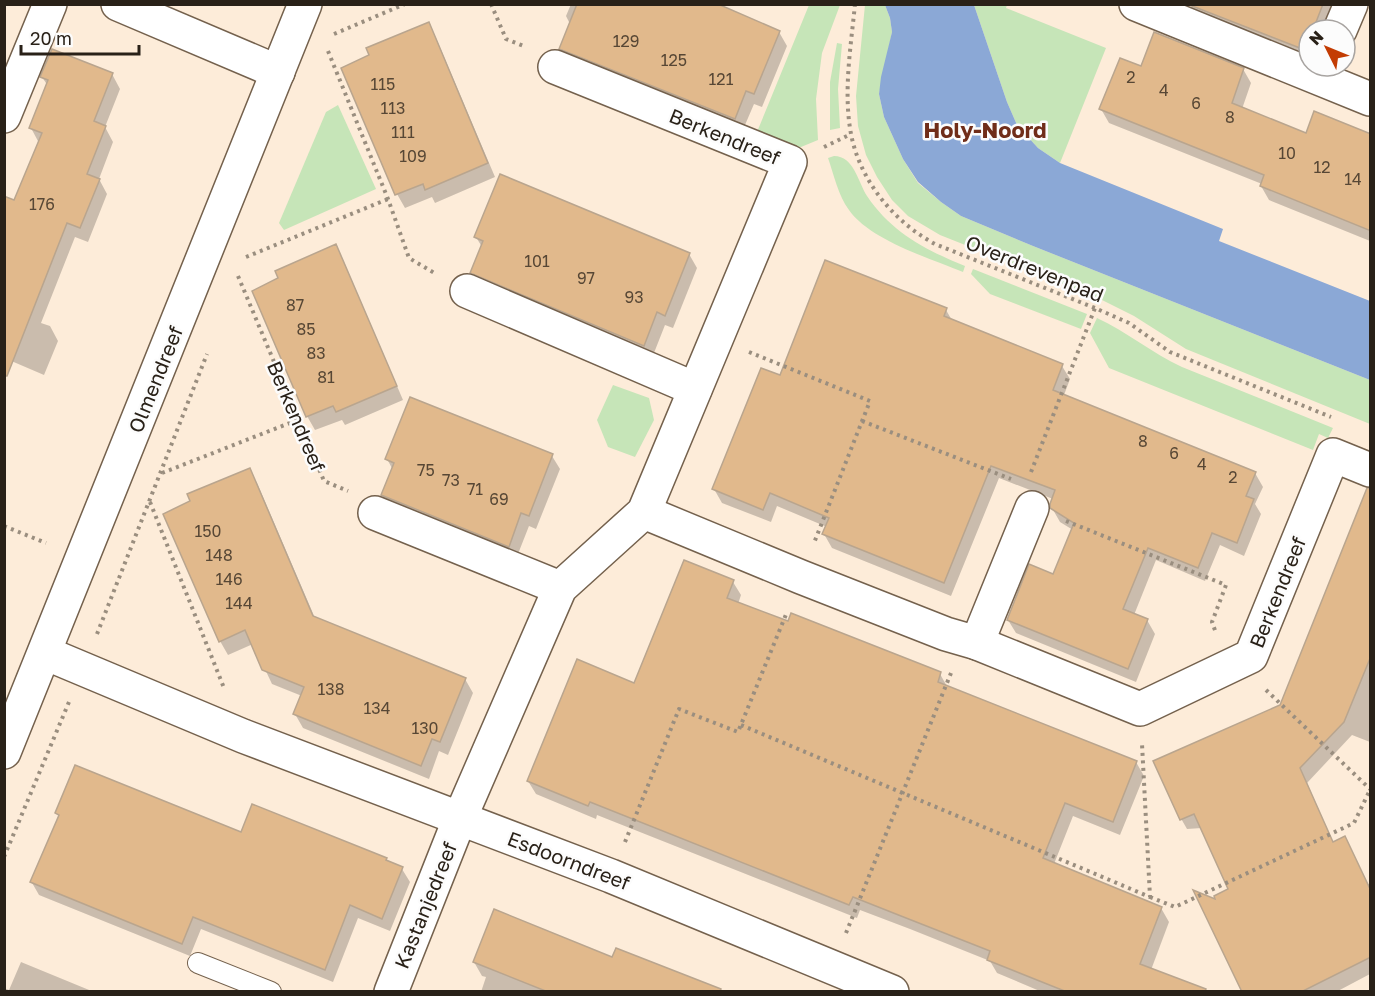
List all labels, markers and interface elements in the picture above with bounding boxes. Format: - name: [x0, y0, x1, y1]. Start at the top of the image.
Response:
- scale bar: [21, 18, 140, 56]
- north arrow: [1297, 18, 1357, 78]
- text: N: [1305, 26, 1327, 49]
- text: 20 m: [30, 27, 72, 49]
- house number: 129: [613, 31, 639, 51]
- house number: 125: [661, 50, 687, 70]
- house number: 2: [1126, 67, 1136, 87]
- house number: 121: [709, 69, 734, 89]
- house number: 115: [371, 74, 395, 94]
- house number: 4: [1159, 80, 1169, 100]
- house number: 6: [1191, 93, 1201, 113]
- house number: 113: [381, 98, 405, 118]
- street label: Berkendreef: [666, 103, 784, 169]
- house number: 8: [1225, 107, 1235, 127]
- district label: Holy-Noord: [924, 116, 1046, 143]
- house number: 111: [391, 122, 415, 142]
- house number: 10: [1278, 143, 1296, 163]
- house number: 109: [399, 146, 427, 166]
- house number: 12: [1313, 157, 1331, 177]
- house number: 14: [1344, 169, 1362, 189]
- house number: 176: [29, 194, 55, 214]
- street label: Overdrevenpad: [963, 229, 1107, 307]
- house number: 101: [524, 251, 550, 271]
- house number: 97: [577, 268, 595, 288]
- house number: 93: [624, 287, 644, 307]
- house number: 87: [286, 295, 304, 315]
- house number: 85: [296, 319, 316, 339]
- street label: Olmendreef: [123, 322, 187, 436]
- house number: 83: [306, 343, 326, 363]
- street label: Berkendreef: [263, 357, 331, 475]
- house number: 81: [317, 367, 335, 387]
- house number: 8: [1138, 431, 1148, 451]
- house number: 6: [1169, 443, 1179, 463]
- house number: 4: [1197, 454, 1207, 474]
- house number: 75: [417, 460, 435, 480]
- house number: 2: [1228, 467, 1238, 487]
- house number: 73: [442, 470, 460, 490]
- house number: 71: [467, 479, 483, 499]
- house number: 69: [489, 489, 509, 509]
- house number: 150: [195, 521, 221, 541]
- street label: Berkendreef: [1244, 533, 1310, 651]
- house number: 148: [205, 545, 233, 565]
- house number: 146: [215, 569, 243, 589]
- house number: 144: [225, 593, 253, 613]
- house number: 138: [318, 679, 344, 699]
- house number: 134: [364, 698, 390, 718]
- house number: 130: [411, 718, 439, 738]
- street label: Esdoorndreef: [504, 826, 634, 894]
- street label: Kastanjedreef: [389, 838, 461, 972]

